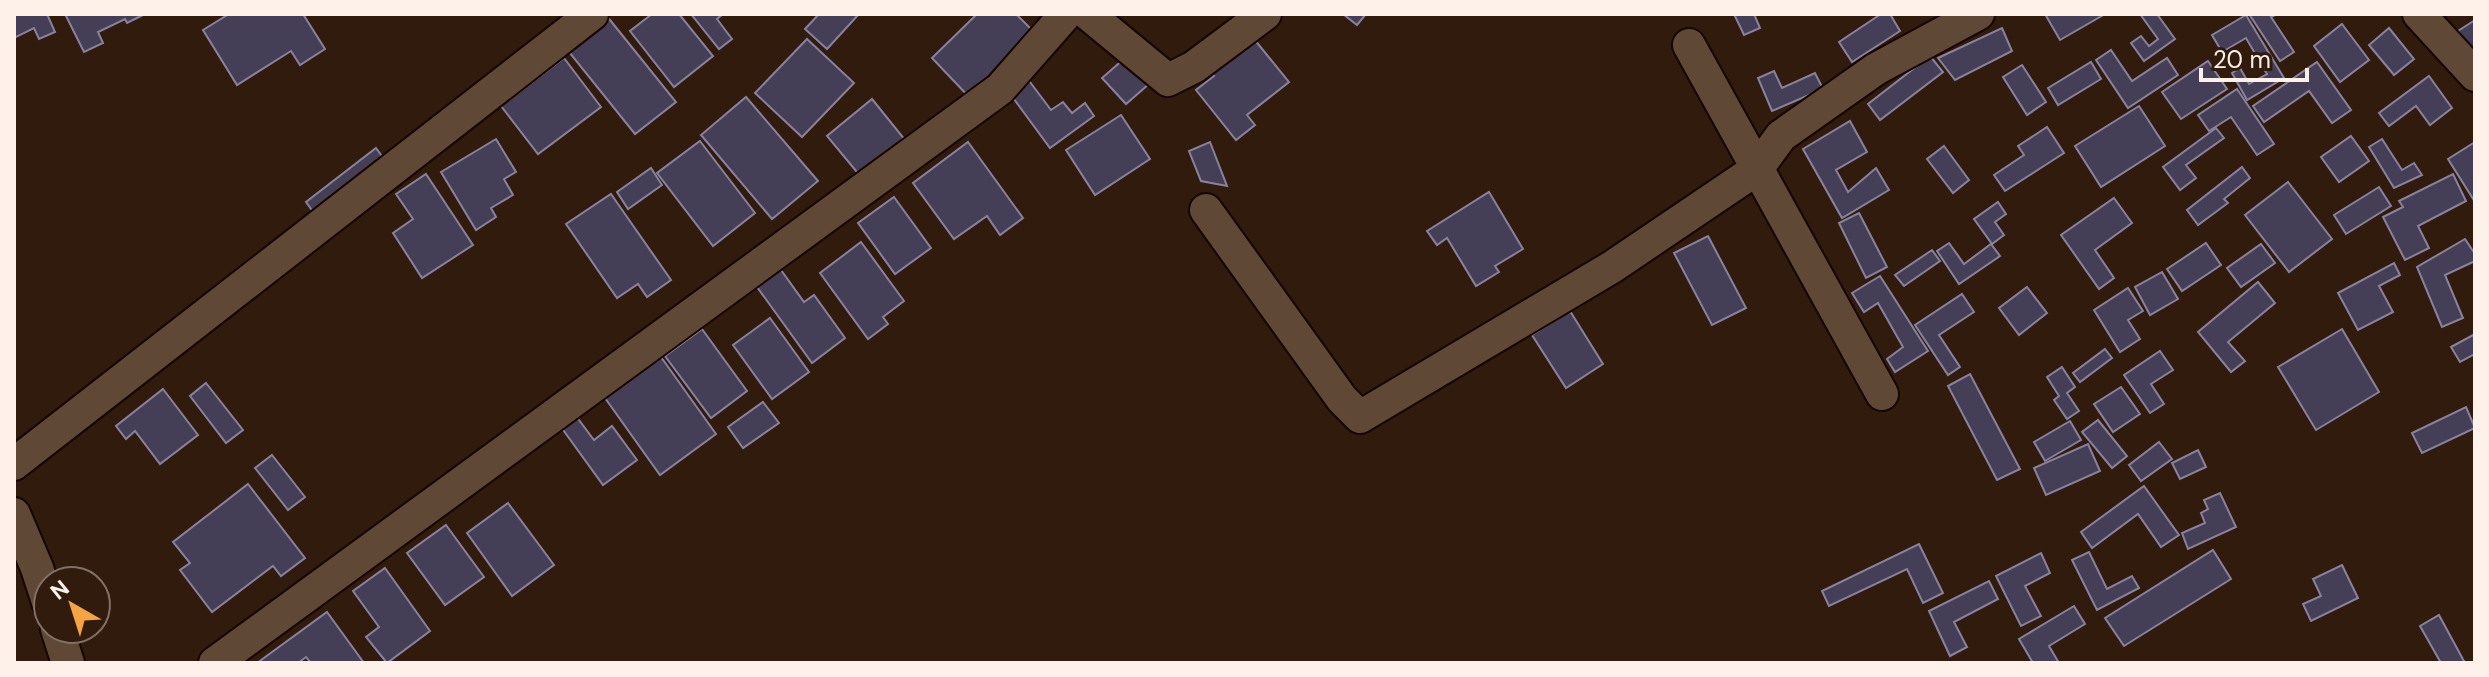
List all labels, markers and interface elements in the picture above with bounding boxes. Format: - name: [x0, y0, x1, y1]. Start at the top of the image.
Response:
- scale bar: [2201, 32, 2307, 82]
- text: 20 m: [2213, 44, 2271, 75]
- north arrow: [32, 565, 112, 645]
- text: N: [44, 574, 75, 606]

